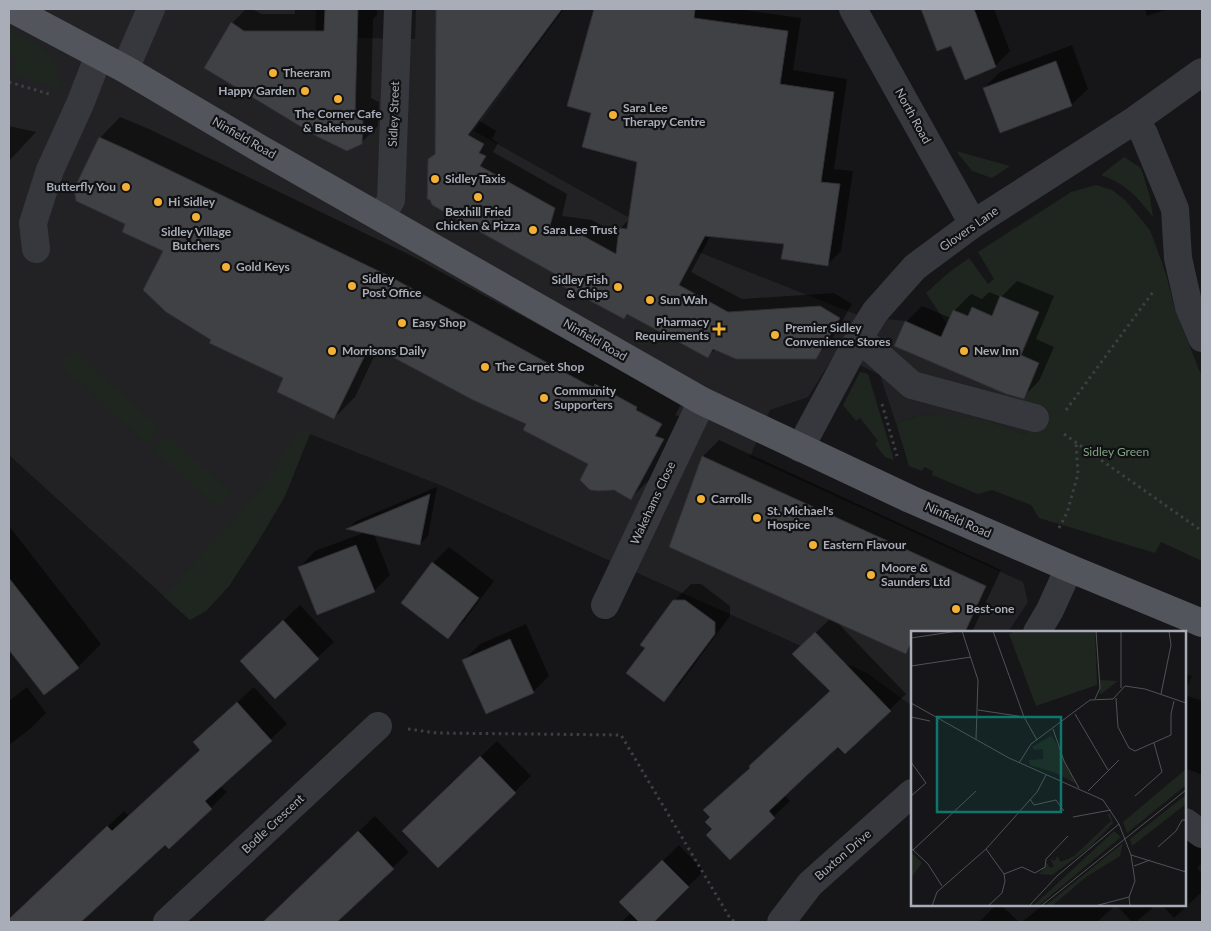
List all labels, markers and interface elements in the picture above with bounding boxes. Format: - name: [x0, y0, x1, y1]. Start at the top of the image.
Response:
- place label: Theeram: [283, 65, 330, 80]
- marker: Theeram: [267, 67, 279, 79]
- street label: Sidley Street: [385, 80, 402, 147]
- place label: Happy Garden: [218, 83, 295, 98]
- marker: Happy Garden: [299, 85, 311, 97]
- street label: North Road: [892, 86, 935, 146]
- marker: The Corner Cafe & Bakehouse: [332, 93, 344, 105]
- place label: Sara Lee Therapy Centre: [623, 100, 706, 129]
- place label: The Corner Cafe & Bakehouse: [294, 106, 382, 135]
- marker: Sara Lee Therapy Centre: [607, 109, 619, 121]
- street label: Ninfield Road: [210, 113, 279, 162]
- place label: Sidley Taxis: [445, 171, 506, 186]
- marker: Sidley Taxis: [429, 173, 441, 185]
- place label: Butterfly You: [46, 179, 116, 194]
- marker: Butterfly You: [120, 181, 132, 193]
- marker: Bexhill Fried Chicken & Pizza: [472, 191, 484, 203]
- place label: Hi Sidley: [168, 194, 216, 209]
- marker: Hi Sidley: [152, 196, 164, 208]
- street label: Glovers Lane: [936, 203, 1001, 254]
- place label: Bexhill Fried Chicken & Pizza: [436, 204, 520, 233]
- marker: Sidley Village Butchers: [190, 211, 202, 223]
- place label: Sara Lee Trust: [543, 222, 618, 237]
- place label: Sidley Village Butchers: [161, 224, 232, 253]
- marker: Sara Lee Trust: [527, 224, 539, 236]
- place label: Gold Keys: [236, 259, 290, 274]
- marker: Gold Keys: [220, 261, 232, 273]
- place label: Sidley Post Office: [362, 271, 422, 300]
- place label: Sidley Fish & Chips: [552, 272, 608, 301]
- marker: Sidley Post Office: [346, 280, 358, 292]
- marker: Sidley Fish & Chips: [612, 281, 624, 293]
- place label: Sun Wah: [660, 292, 708, 307]
- marker: Sun Wah: [644, 294, 656, 306]
- place label: Pharmacy Requirements: [635, 314, 710, 343]
- place label: Easy Shop: [412, 315, 466, 330]
- street label: Ninfield Road: [561, 315, 630, 364]
- marker: Easy Shop: [396, 317, 408, 329]
- place label: Premier Sidley Convenience Stores: [785, 320, 891, 349]
- marker: Pharmacy Requirements: [713, 323, 725, 335]
- marker: Premier Sidley Convenience Stores: [769, 329, 781, 341]
- place label: Morrisons Daily: [342, 343, 427, 358]
- place label: New Inn: [974, 343, 1019, 358]
- marker: Morrisons Daily: [326, 345, 338, 357]
- marker: New Inn: [958, 345, 970, 357]
- place label: The Carpet Shop: [495, 359, 584, 374]
- marker: The Carpet Shop: [479, 361, 491, 373]
- place label: Community Supporters: [554, 383, 617, 412]
- marker: Community Supporters: [538, 392, 550, 404]
- park label: Sidley Green: [1083, 444, 1149, 459]
- street label: Wakehams Close: [627, 459, 678, 547]
- place label: Carrolls: [711, 491, 752, 506]
- marker: Carrolls: [695, 493, 707, 505]
- street label: Ninfield Road: [923, 498, 994, 541]
- place label: St. Michael's Hospice: [767, 503, 834, 532]
- marker: St. Michael's Hospice: [751, 512, 763, 524]
- place label: Eastern Flavour: [823, 537, 907, 552]
- marker: Eastern Flavour: [807, 539, 819, 551]
- place label: Moore & Saunders Ltd: [881, 560, 950, 589]
- marker: Moore & Saunders Ltd: [865, 569, 877, 581]
- place label: Best-one: [966, 601, 1015, 616]
- marker: Best-one: [950, 603, 962, 615]
- inset map: [911, 631, 1186, 906]
- street label: Bodle Crescent: [238, 790, 308, 856]
- street label: Buxton Drive: [811, 826, 874, 883]

